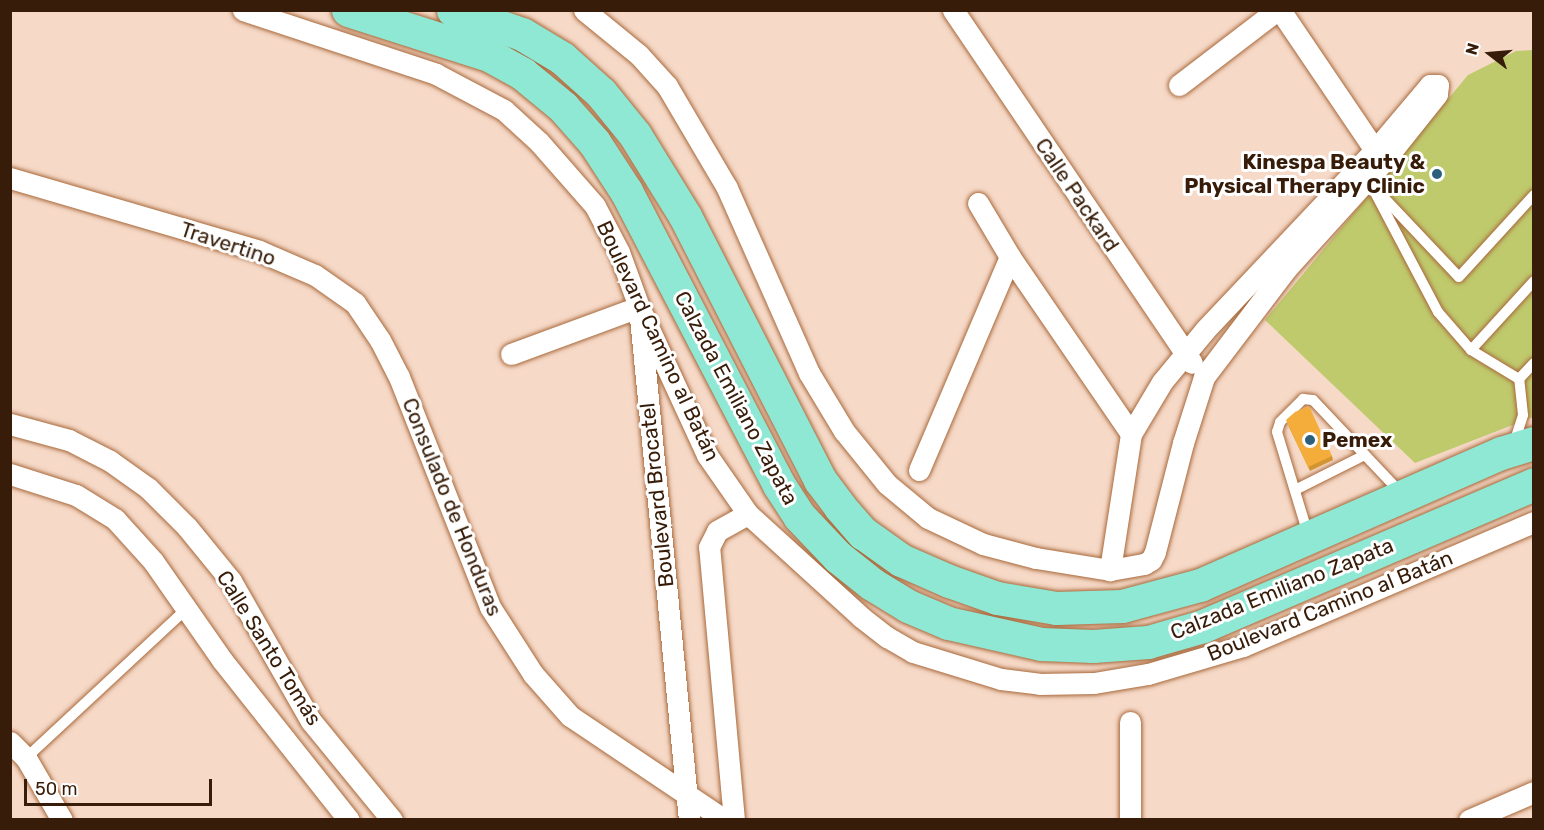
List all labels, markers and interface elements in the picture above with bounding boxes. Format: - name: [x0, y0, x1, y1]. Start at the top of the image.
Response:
- north arrow: [1460, 24, 1520, 84]
- text: N: [1461, 41, 1483, 57]
- street label: Calle Packard: [1030, 133, 1124, 257]
- place label: Kinespa Beauty & Physical Therapy Clinic: [1183, 149, 1425, 199]
- marker: Kinespa Beauty & Physical Therapy Clinic: [1430, 167, 1444, 181]
- street label: Travertino: [177, 217, 279, 271]
- street label: Boulevard Camino al Batán: [591, 217, 725, 465]
- street label: Calzada Emiliano Zapata: [669, 287, 803, 509]
- street label: Consulado de Honduras: [397, 394, 507, 620]
- street label: Boulevard Brocatel: [635, 401, 679, 589]
- place label: Pemex: [1322, 427, 1392, 453]
- marker: Pemex: [1303, 433, 1317, 447]
- street label: Calzada Emiliano Zapata: [1167, 533, 1397, 645]
- street label: Boulevard Camino al Batán: [1204, 545, 1456, 667]
- street label: Calle Santo Tomás: [211, 566, 327, 730]
- scale bar: [27, 767, 214, 805]
- text: 50 m: [35, 778, 78, 800]

